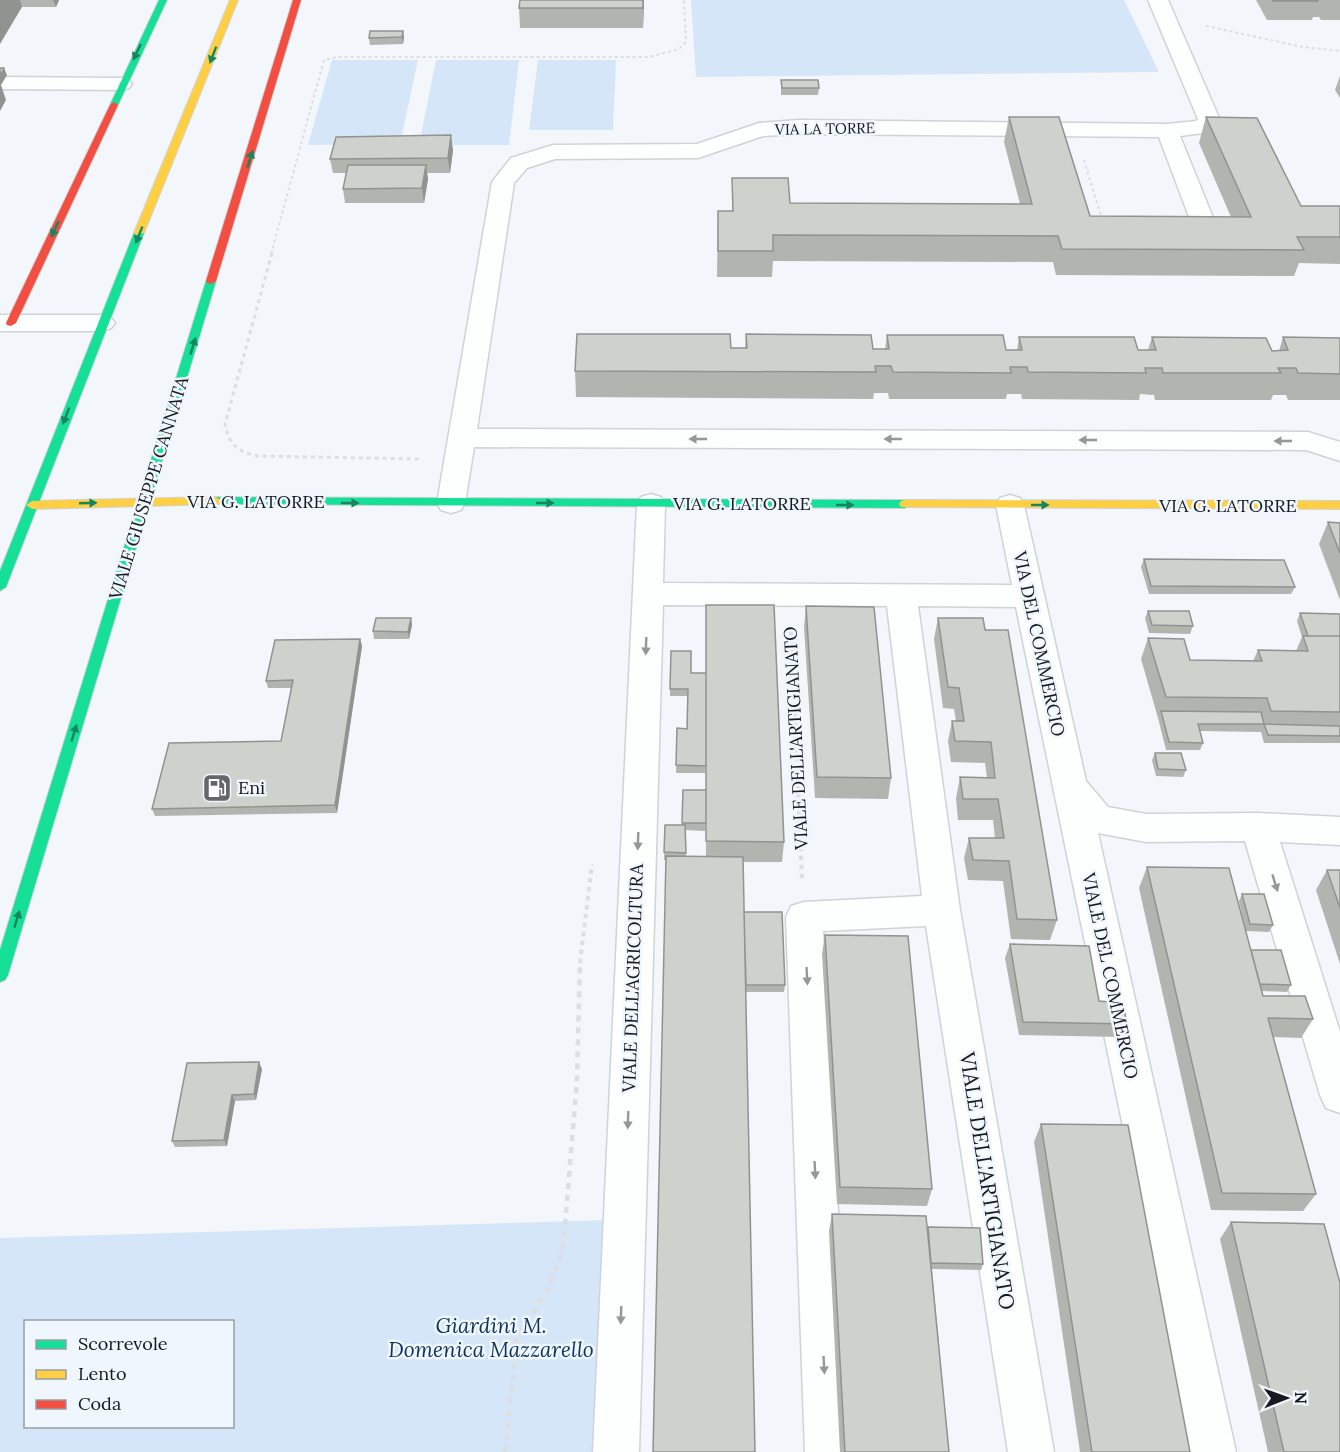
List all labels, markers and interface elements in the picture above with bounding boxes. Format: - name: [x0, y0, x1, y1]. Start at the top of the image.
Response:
- one-way arrow: [132, 44, 142, 61]
- one-way arrow: [207, 46, 217, 64]
- street label: VIA LA TORRE: [774, 118, 875, 139]
- one-way arrow: [246, 150, 255, 168]
- one-way arrow: [50, 221, 59, 238]
- one-way arrow: [134, 226, 143, 244]
- one-way arrow: [189, 337, 198, 355]
- street label: VIALE GIUSEPPE CANNATA: [103, 373, 194, 603]
- one-way arrow: [61, 407, 71, 425]
- one-way arrow: [689, 434, 708, 444]
- one-way arrow: [884, 434, 903, 444]
- one-way arrow: [1079, 435, 1098, 445]
- one-way arrow: [1274, 436, 1293, 446]
- street label: VIA G. LATORRE: [186, 490, 325, 513]
- street label: VIA G. LATORRE: [672, 492, 811, 515]
- street label: VIA G. LATORRE: [1158, 494, 1297, 517]
- one-way arrow: [79, 498, 98, 508]
- one-way arrow: [341, 498, 360, 508]
- one-way arrow: [536, 498, 555, 508]
- one-way arrow: [836, 500, 855, 509]
- one-way arrow: [1031, 500, 1050, 510]
- street label: VIA DEL COMMERCIO: [1008, 548, 1070, 738]
- street label: VIALE DELL'ARTIGIANATO: [778, 626, 813, 851]
- one-way arrow: [641, 637, 650, 656]
- one-way arrow: [70, 724, 79, 742]
- fuel station icon: Eni: [201, 772, 233, 804]
- place label: Eni: [238, 776, 265, 799]
- one-way arrow: [634, 832, 643, 851]
- street label: VIALE DELL'AGRICOLTURA: [617, 863, 648, 1094]
- street label: VIALE DEL COMMERCIO: [1077, 870, 1144, 1081]
- one-way arrow: [1271, 874, 1280, 892]
- one-way arrow: [13, 910, 22, 928]
- one-way arrow: [802, 966, 811, 985]
- street label: VIALE DELL'ARTIGIANATO: [954, 1049, 1021, 1312]
- one-way arrow: [624, 1111, 633, 1130]
- one-way arrow: [811, 1161, 820, 1180]
- one-way arrow: [616, 1305, 626, 1324]
- park label: Giardini M. Domenica Mazzarello: [388, 1312, 594, 1363]
- legend: [24, 1320, 234, 1428]
- text: Scorrevole: [78, 1332, 168, 1355]
- one-way arrow: [820, 1356, 829, 1375]
- text: Lento: [78, 1362, 126, 1385]
- north arrow: [1256, 1368, 1316, 1428]
- text: N: [1291, 1391, 1311, 1404]
- text: Coda: [78, 1392, 121, 1415]

